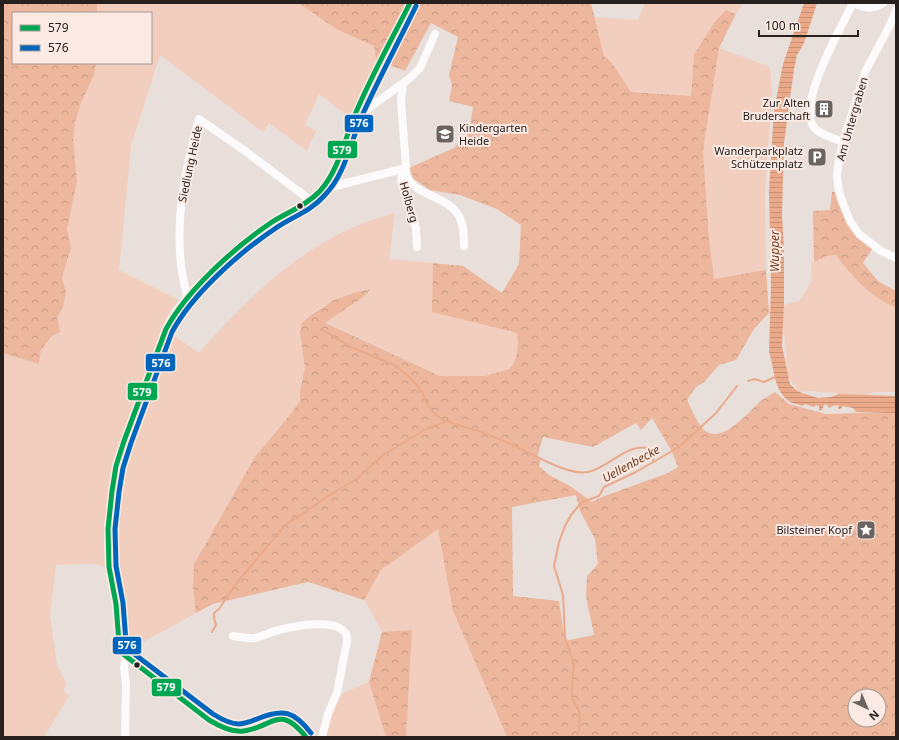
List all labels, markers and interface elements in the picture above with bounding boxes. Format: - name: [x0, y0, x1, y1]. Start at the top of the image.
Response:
- legend: [12, 12, 152, 64]
- scale bar: [759, 12, 858, 38]
- text: 100 m: [765, 17, 800, 34]
- text: 579: [48, 19, 69, 36]
- text: 576: [48, 39, 69, 56]
- street label: Am Untergraben: [832, 75, 871, 163]
- place label: Zur Alten Bruderschaft: [743, 95, 810, 123]
- building icon: Zur Alten Bruderschaft: [813, 98, 835, 120]
- line badge: 576: [344, 114, 374, 133]
- text: 576: [350, 115, 368, 130]
- place label: Kindergarten Heide: [459, 120, 527, 148]
- school or university icon: Kindergarten Heide: [434, 123, 456, 145]
- street label: Siedlung Heide: [174, 124, 205, 204]
- line badge: 579: [327, 140, 358, 159]
- text: 579: [333, 142, 351, 157]
- place label: Wanderparkplatz Schützenplatz: [714, 143, 803, 171]
- parking icon: Wanderparkplatz Schützenplatz: [806, 146, 828, 168]
- street label: Holberg: [397, 180, 422, 224]
- unlabelled marker: [295, 201, 305, 211]
- water label: Wupper: [766, 229, 783, 272]
- line badge: 576: [145, 353, 176, 372]
- text: 576: [152, 355, 170, 370]
- line badge: 579: [127, 382, 158, 401]
- text: 579: [133, 384, 151, 399]
- water label: Uellenbecke: [599, 441, 663, 486]
- place icon: Bilsteiner Kopf: [855, 519, 877, 541]
- place label: Bilsteiner Kopf: [776, 522, 853, 537]
- line badge: 576: [112, 636, 142, 655]
- text: 576: [118, 637, 136, 652]
- unlabelled marker: [132, 660, 142, 670]
- line badge: 579: [151, 678, 182, 697]
- text: 579: [157, 679, 175, 694]
- north arrow: [847, 688, 887, 728]
- text: N: [866, 707, 883, 724]

